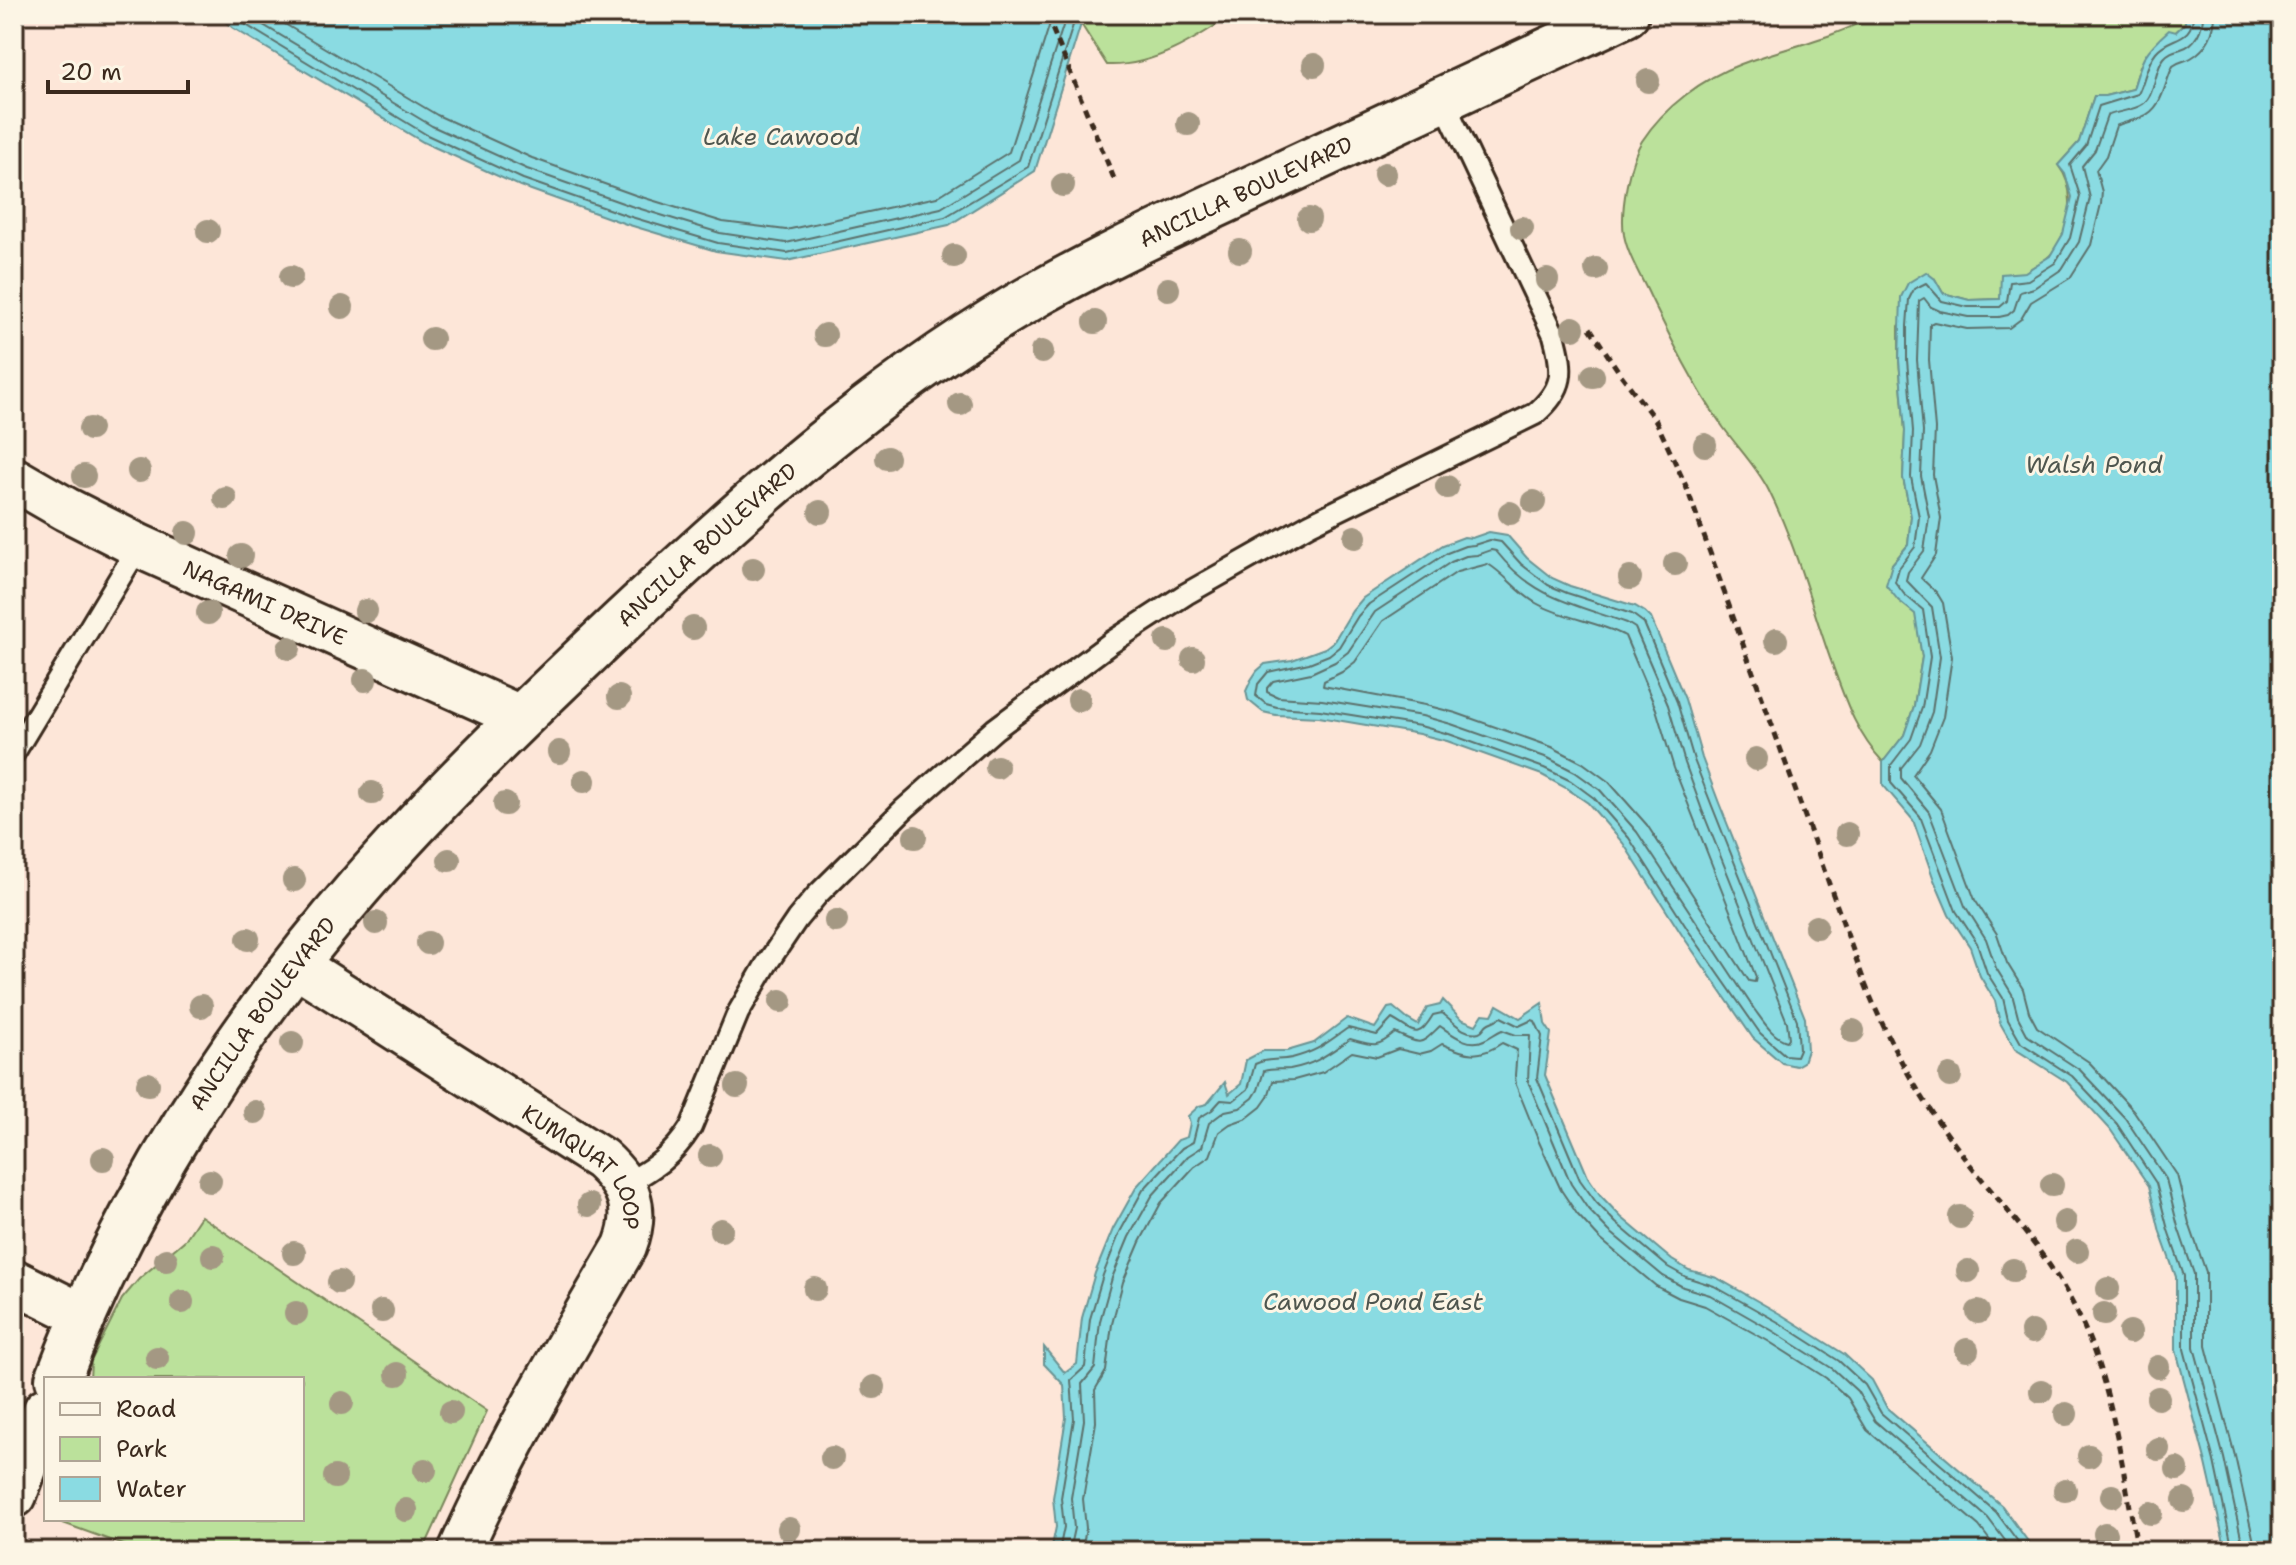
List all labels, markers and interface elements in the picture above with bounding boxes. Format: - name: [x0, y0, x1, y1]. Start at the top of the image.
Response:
- scale bar: [48, 44, 188, 94]
- text: 20 m: [60, 56, 122, 88]
- water label: Lake Cawood: [703, 121, 860, 153]
- street label: ANCILLA BOULEVARD: [1134, 129, 1357, 254]
- water label: Walsh Pond: [2025, 449, 2164, 481]
- street label: ANCILLA BOULEVARD: [611, 456, 803, 633]
- street label: NAGAMI DRIVE: [179, 553, 351, 652]
- street label: ANCILLA BOULEVARD: [182, 911, 342, 1116]
- street label: KUMQUAT LOOP: [516, 1098, 646, 1231]
- water label: Cawood Pond East: [1263, 1286, 1483, 1318]
- legend: [44, 1377, 304, 1521]
- text: Road: [116, 1393, 176, 1425]
- text: Park: [116, 1433, 168, 1465]
- text: Water: [116, 1473, 187, 1505]

